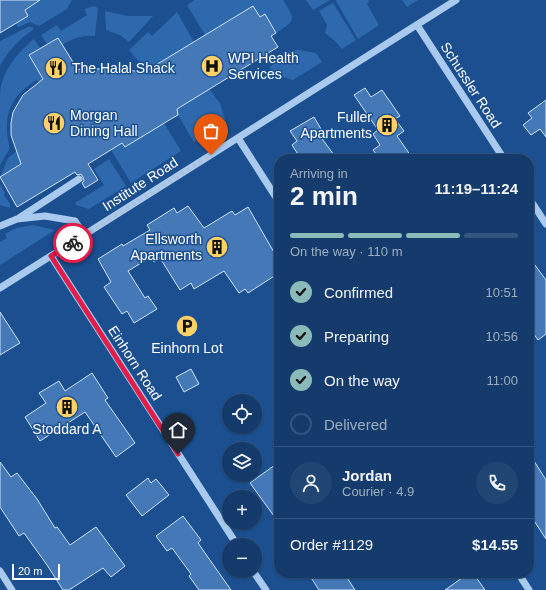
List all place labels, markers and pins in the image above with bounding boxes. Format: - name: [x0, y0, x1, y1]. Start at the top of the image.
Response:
- place label: WPI Health Services: [228, 50, 299, 82]
- hospital icon: WPI Health Services: [199, 53, 225, 79]
- restaurant icon: The Halal Shack: [43, 55, 69, 81]
- place label: The Halal Shack: [72, 60, 176, 76]
- place label: Morgan Dining Hall: [70, 107, 138, 139]
- place label: Fuller Apartments: [300, 109, 372, 141]
- restaurant icon: Morgan Dining Hall: [41, 110, 67, 136]
- building icon: Fuller Apartments: [374, 112, 400, 138]
- pin: [194, 114, 228, 155]
- place label: Ellsworth Apartments: [130, 231, 202, 263]
- building icon: Ellsworth Apartments: [204, 234, 230, 260]
- parking icon: Einhorn Lot: [174, 313, 200, 339]
- place label: Einhorn Lot: [151, 340, 223, 356]
- building icon: Stoddard A: [54, 394, 80, 420]
- pin: [161, 413, 195, 454]
- place label: Stoddard A: [32, 421, 102, 437]

